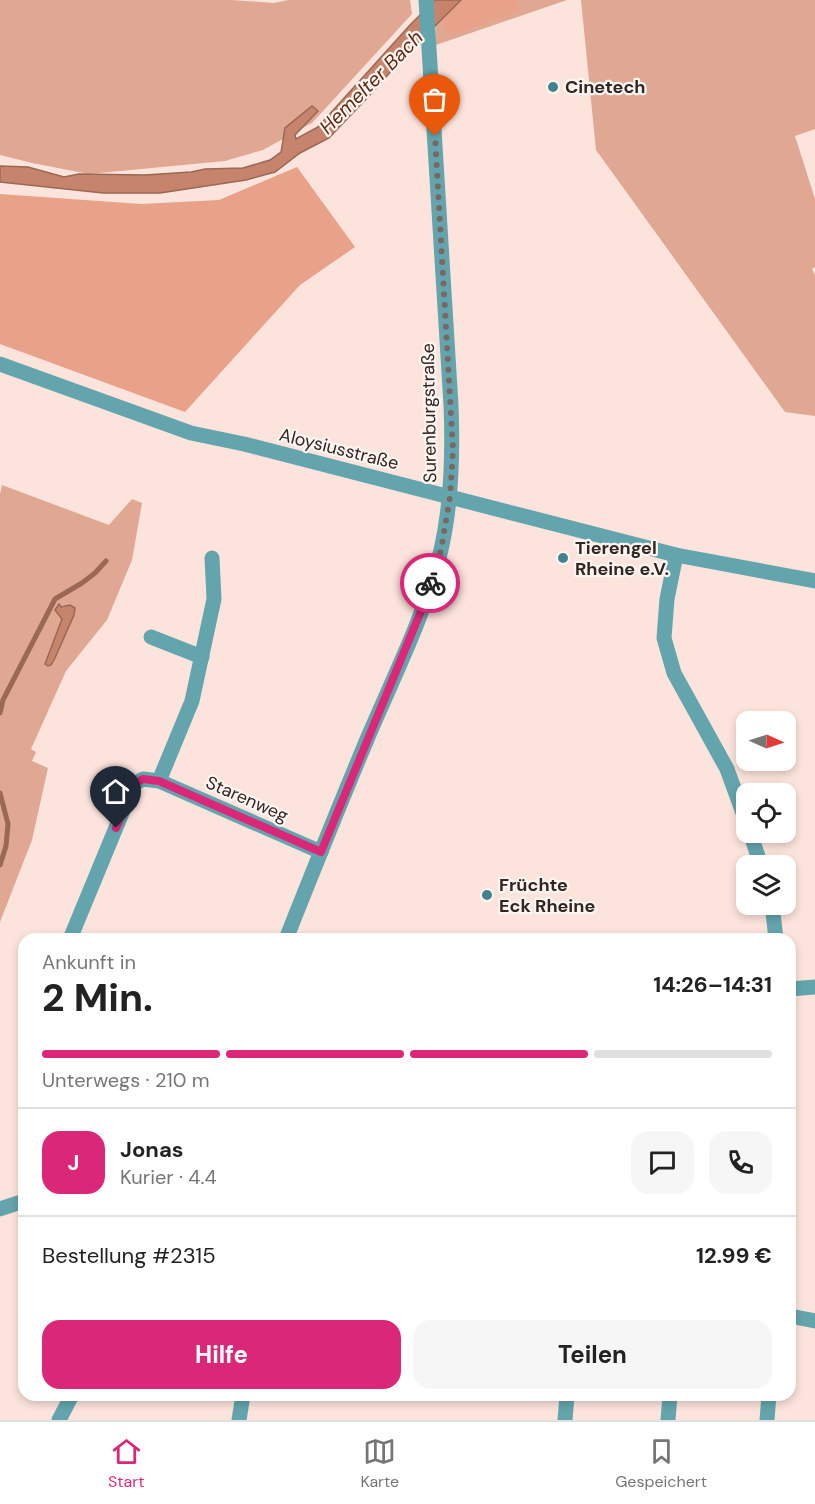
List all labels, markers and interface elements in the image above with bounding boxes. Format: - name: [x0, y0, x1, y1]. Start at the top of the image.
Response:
- water label: Hemelter Bach: [314, 25, 428, 139]
- pin: [409, 74, 460, 136]
- place label: Cinetech: [565, 75, 645, 99]
- marker: Cinetech: [546, 80, 560, 94]
- icon: bag: [418, 83, 451, 116]
- street label: Surenburgstraße: [416, 343, 442, 483]
- street label: Aloysiusstraße: [277, 423, 401, 475]
- place label: Tierengel Rheine e.V.: [575, 536, 669, 581]
- marker: Tierengel Rheine e.V.: [556, 551, 570, 565]
- courier: [400, 553, 460, 613]
- icon: bike: [414, 567, 447, 600]
- north arrow: [736, 711, 796, 771]
- map controls: [736, 711, 796, 915]
- pin: [90, 766, 141, 828]
- street label: Starenweg: [202, 770, 292, 828]
- icon: home: [99, 775, 132, 808]
- button: locate: [736, 783, 796, 843]
- button: layers: [736, 855, 796, 915]
- place label: Früchte Eck Rheine: [499, 873, 595, 918]
- marker: Früchte Eck Rheine: [480, 888, 494, 902]
- text: Ankunft in: [42, 949, 136, 975]
- text: 14:26–14:31: [653, 970, 772, 999]
- text: 2 Min.: [42, 972, 153, 1023]
- text: Unterwegs · 210 m: [42, 1067, 209, 1093]
- button: chat: [631, 1131, 694, 1194]
- button: phone: [709, 1131, 772, 1194]
- text: Jonas: [120, 1135, 184, 1164]
- text: J: [68, 1148, 79, 1177]
- text: Kurier · 4.4: [120, 1164, 217, 1190]
- text: Bestellung #2315: [42, 1241, 216, 1270]
- text: 12.99 €: [696, 1241, 772, 1270]
- button: Hilfe: [42, 1320, 401, 1389]
- button: Teilen: [413, 1320, 772, 1389]
- tab: Start: [108, 1435, 144, 1492]
- tab: Karte: [360, 1435, 399, 1492]
- tab: Gespeichert: [615, 1435, 707, 1492]

